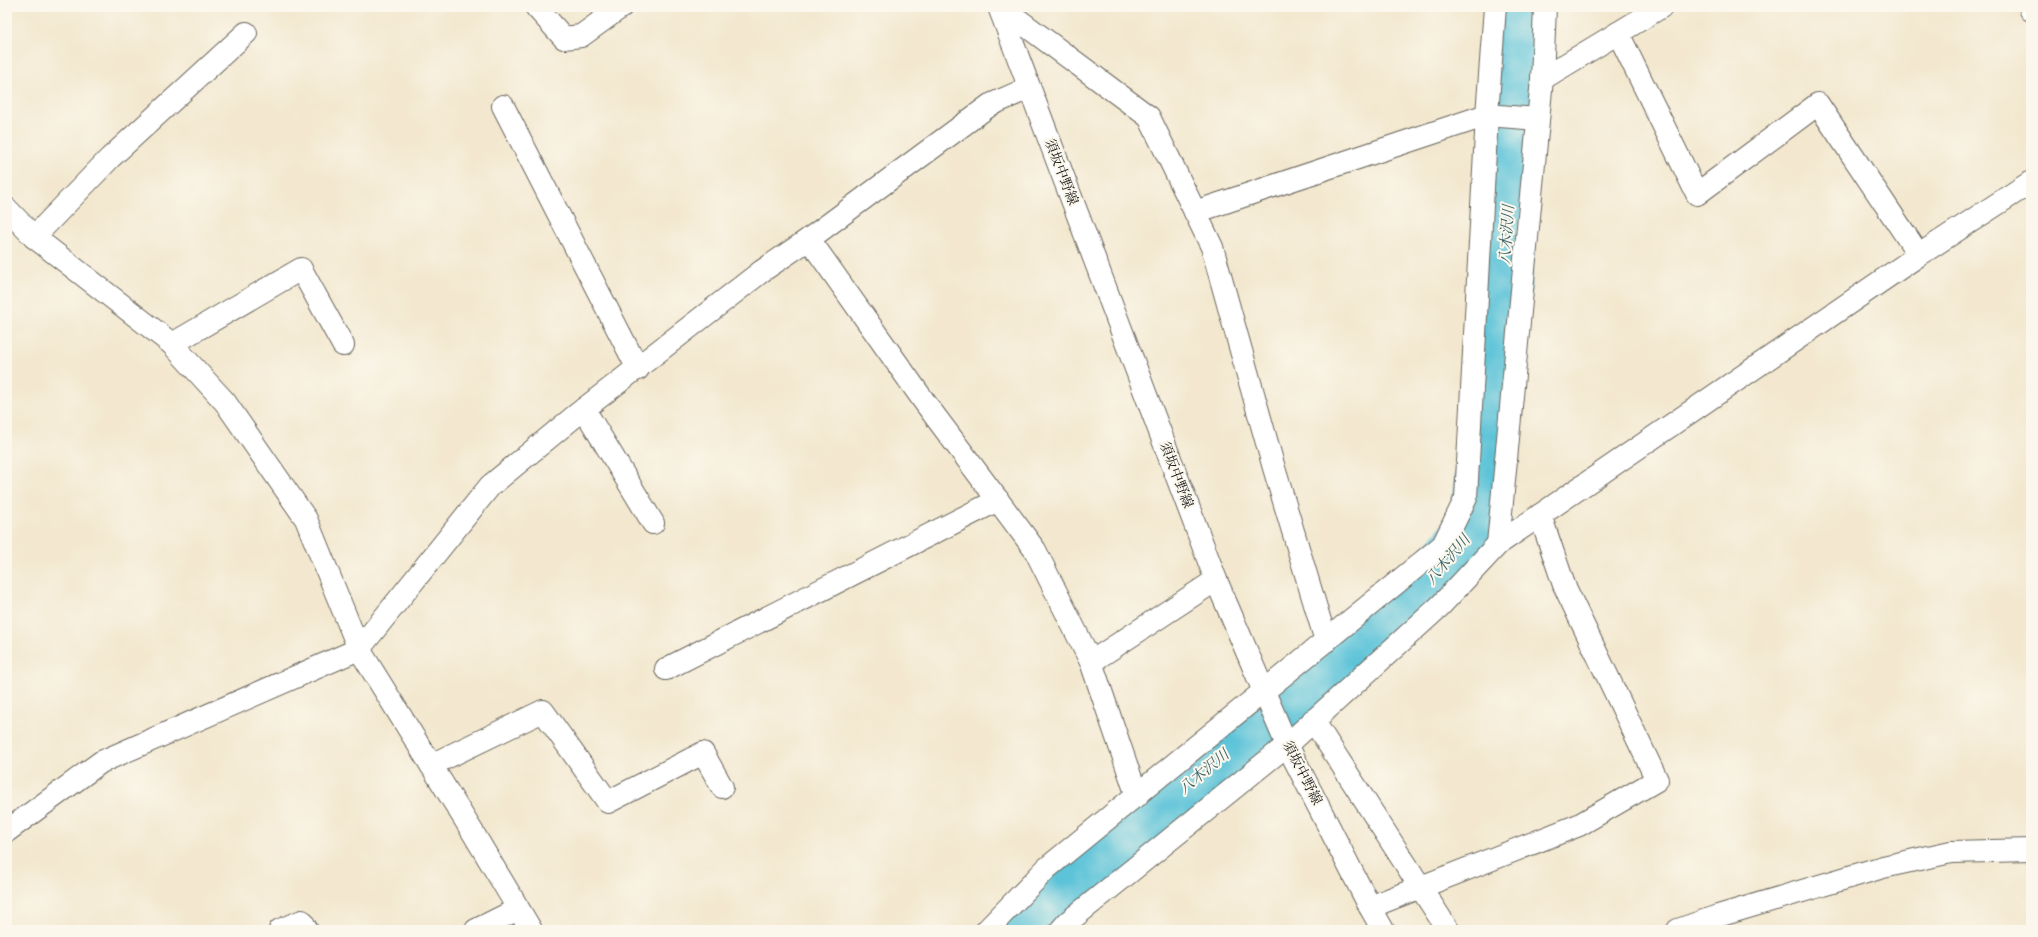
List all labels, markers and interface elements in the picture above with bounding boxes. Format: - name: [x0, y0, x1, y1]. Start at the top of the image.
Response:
- street label: 須坂中野線: [1040, 136, 1082, 208]
- water label: 八木沢川: [1495, 202, 1519, 266]
- street label: 須坂中野線: [1155, 439, 1197, 511]
- water label: 八木沢川: [1421, 529, 1476, 589]
- street label: 須坂中野線: [1278, 738, 1326, 808]
- water label: 八木沢川: [1175, 744, 1235, 799]

